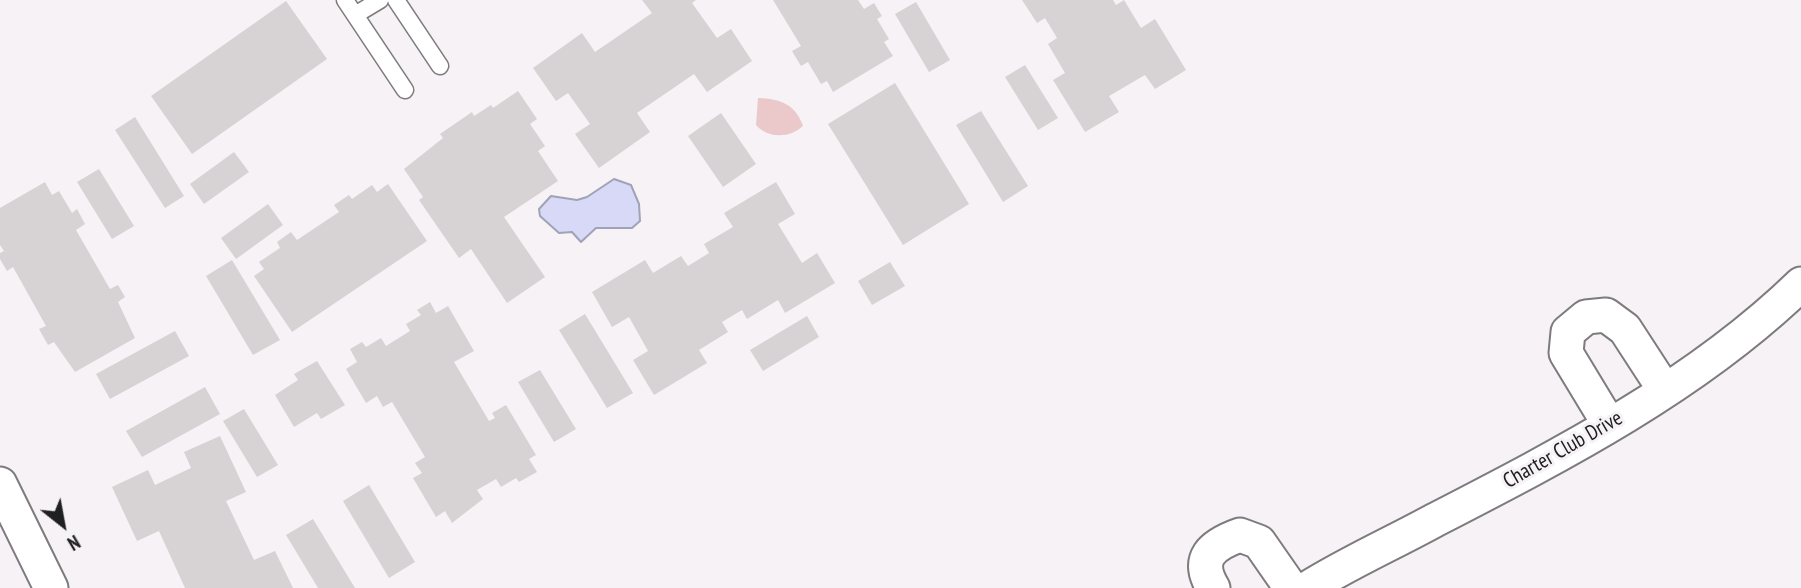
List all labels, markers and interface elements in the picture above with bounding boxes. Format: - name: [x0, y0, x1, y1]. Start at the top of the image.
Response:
- street label: Charter Club Drive: [1499, 406, 1627, 494]
- north arrow: [28, 490, 98, 560]
- text: N: [63, 530, 84, 556]

